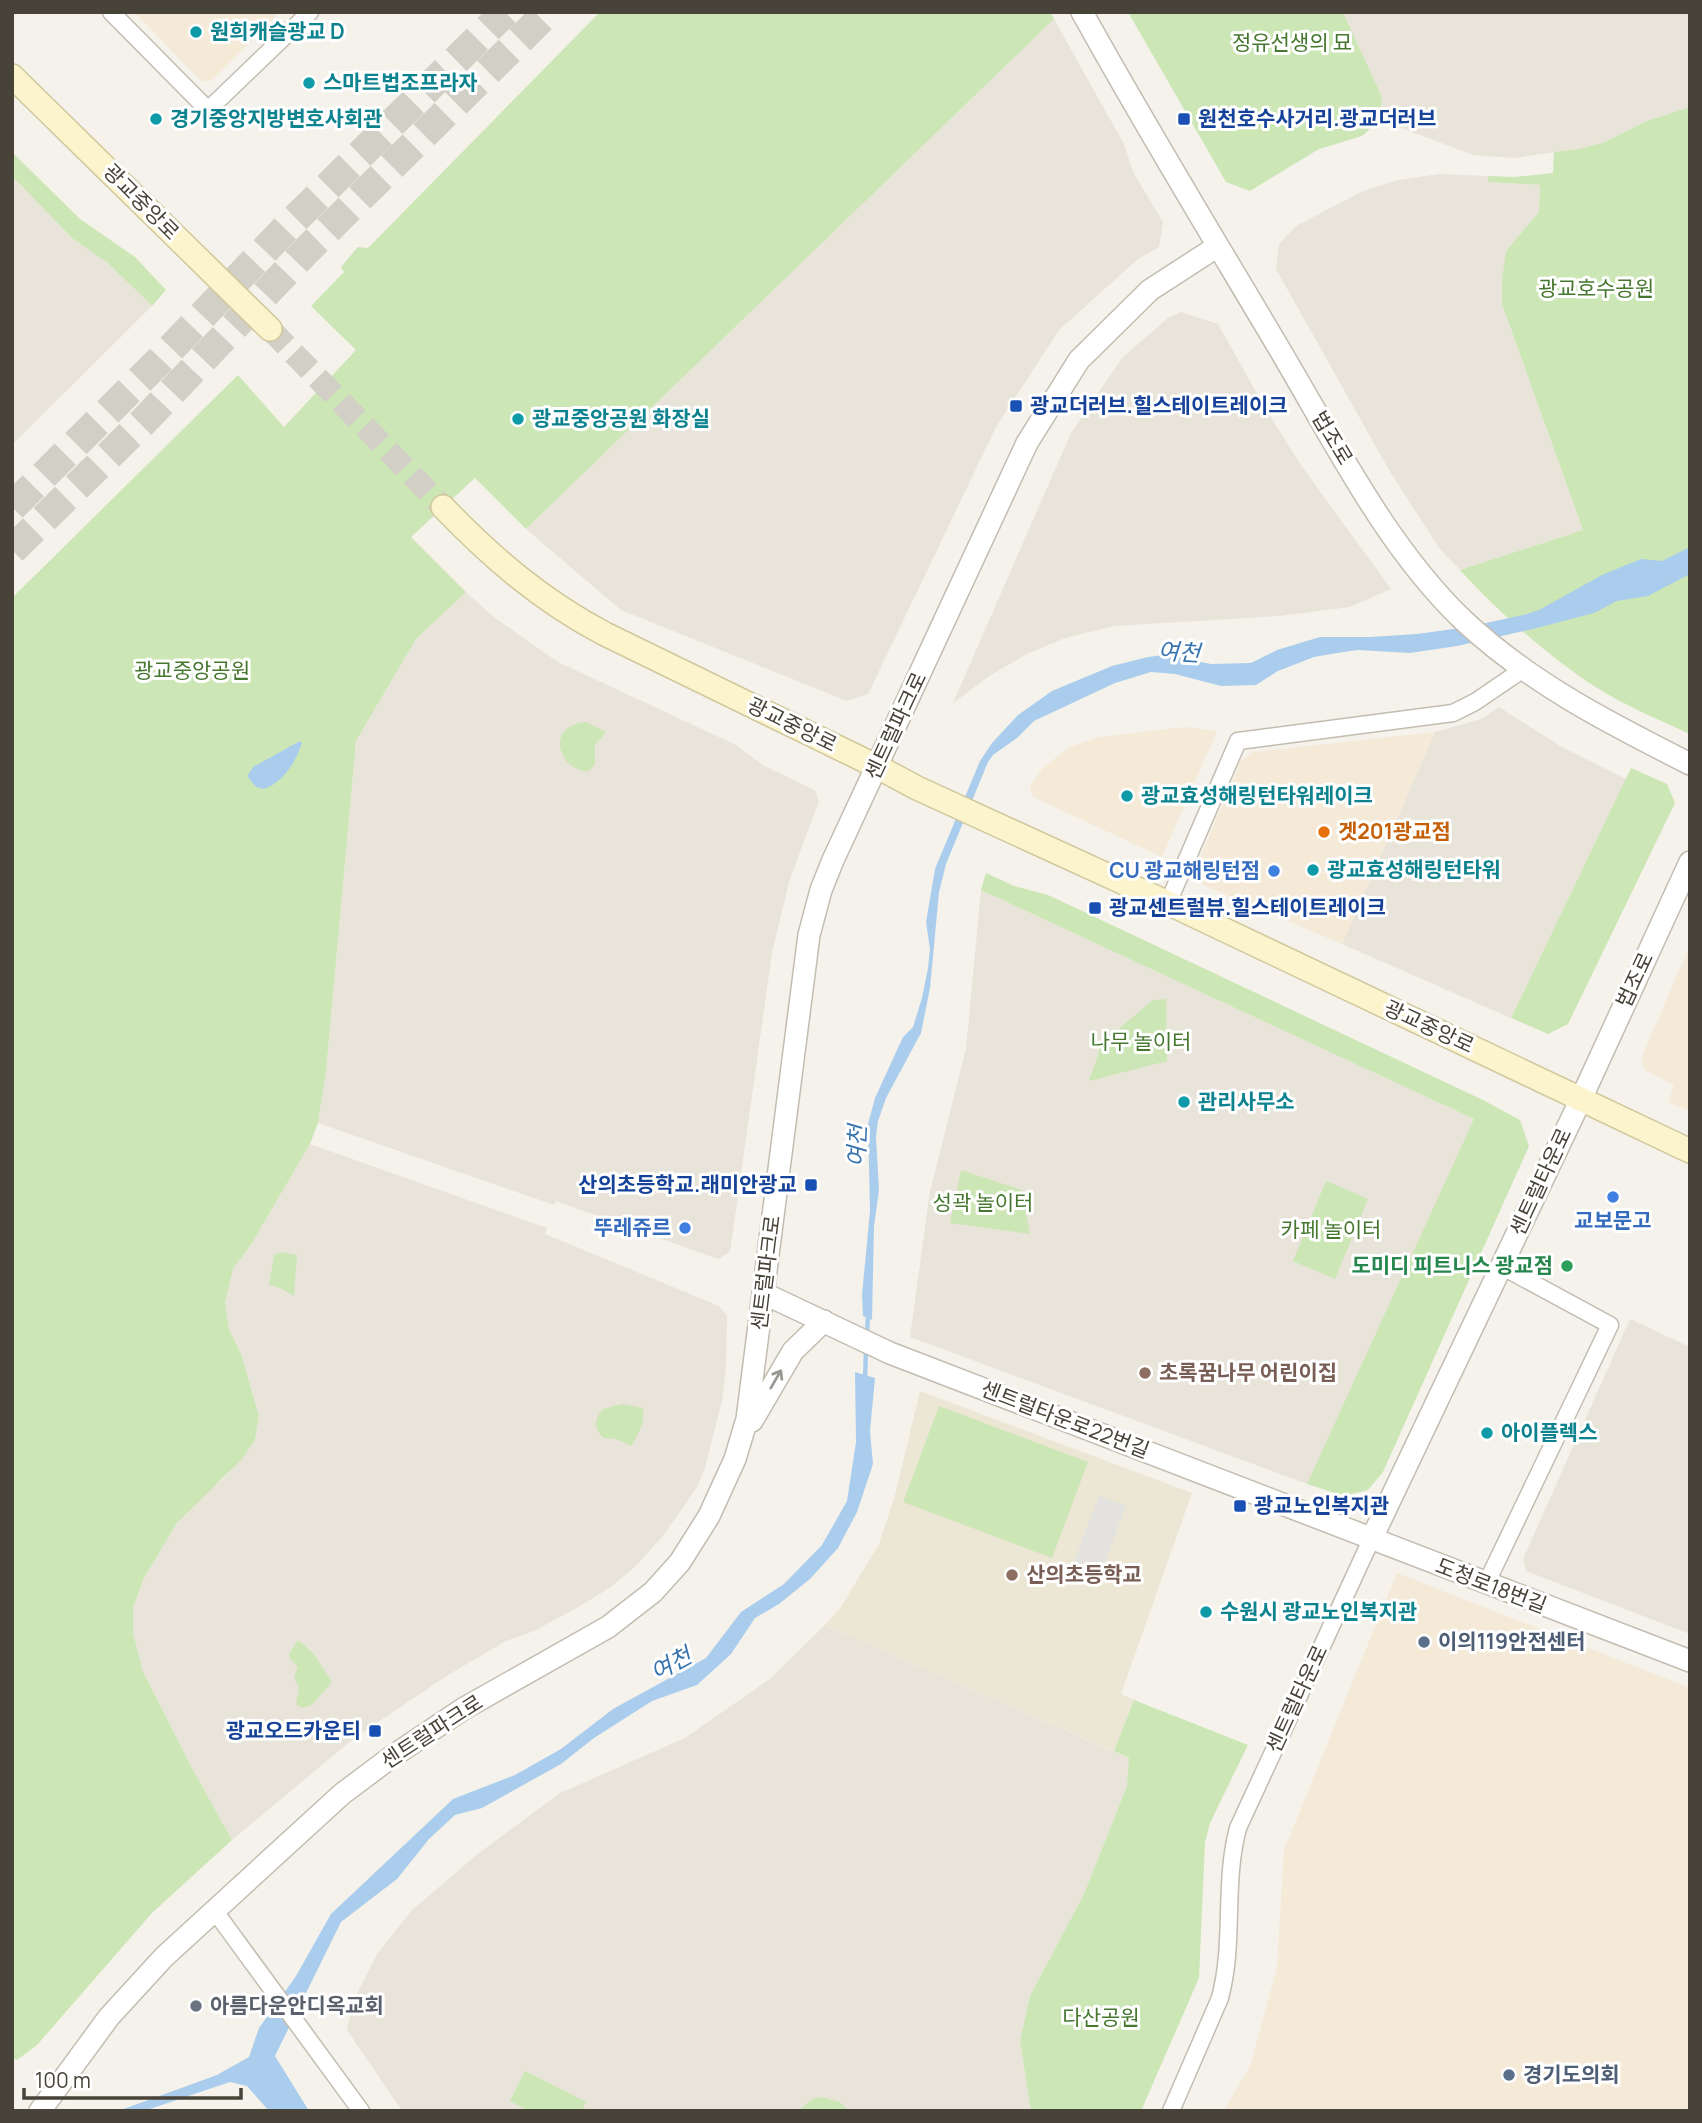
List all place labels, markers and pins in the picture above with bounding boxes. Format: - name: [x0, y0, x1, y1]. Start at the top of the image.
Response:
- place label: 원희캐슬광교 D: [210, 17, 345, 45]
- marker: 원희캐슬광교 D: [188, 24, 204, 40]
- place label: 스마트법조프라자: [323, 68, 478, 96]
- marker: 스마트법조프라자: [301, 75, 317, 91]
- place label: 경기중앙지방변호사회관: [170, 104, 383, 132]
- place label: 원천호수사거리.광교더러브: [1198, 104, 1436, 132]
- marker: 경기중앙지방변호사회관: [148, 111, 164, 127]
- marker: 원천호수사거리.광교더러브: [1176, 111, 1192, 127]
- place label: 광교더러브.힐스테이트레이크: [1030, 391, 1288, 419]
- marker: 광교더러브.힐스테이트레이크: [1008, 398, 1024, 414]
- place label: 광교중앙공원 화장실: [532, 404, 710, 432]
- marker: 광교중앙공원 화장실: [510, 411, 526, 427]
- place label: 광교효성해링턴타워레이크: [1141, 781, 1373, 809]
- marker: 광교효성해링턴타워레이크: [1119, 788, 1135, 804]
- place label: 겟201광교점: [1338, 817, 1451, 845]
- marker: 겟201광교점: [1316, 824, 1332, 840]
- place label: 광교효성해링턴타워: [1327, 855, 1501, 883]
- place label: CU 광교해링턴점: [1109, 856, 1260, 884]
- marker: 광교효성해링턴타워: [1305, 862, 1321, 878]
- marker: CU 광교해링턴점: [1266, 863, 1282, 879]
- place label: 광교센트럴뷰.힐스테이트레이크: [1109, 893, 1386, 921]
- marker: 광교센트럴뷰.힐스테이트레이크: [1087, 900, 1103, 916]
- place label: 관리사무소: [1198, 1087, 1295, 1115]
- marker: 관리사무소: [1176, 1094, 1192, 1110]
- place label: 산의초등학교.래미안광교: [578, 1170, 797, 1198]
- marker: 산의초등학교.래미안광교: [803, 1177, 819, 1193]
- marker: 교보문고: [1605, 1189, 1621, 1205]
- place label: 교보문고: [1574, 1206, 1652, 1234]
- place label: 뚜레쥬르: [594, 1213, 671, 1241]
- marker: 뚜레쥬르: [677, 1220, 693, 1236]
- place label: 도미디 피트니스 광교점: [1351, 1251, 1553, 1279]
- marker: 도미디 피트니스 광교점: [1559, 1258, 1575, 1274]
- place label: 초록꿈나무 어린이집: [1159, 1358, 1337, 1386]
- marker: 초록꿈나무 어린이집: [1137, 1365, 1153, 1381]
- place label: 아이플렉스: [1501, 1418, 1598, 1446]
- marker: 아이플렉스: [1479, 1425, 1495, 1441]
- place label: 광교노인복지관: [1254, 1491, 1389, 1519]
- marker: 광교노인복지관: [1232, 1498, 1248, 1514]
- place label: 산의초등학교: [1026, 1560, 1142, 1588]
- marker: 산의초등학교: [1004, 1567, 1020, 1583]
- place label: 수원시 광교노인복지관: [1220, 1597, 1417, 1625]
- marker: 수원시 광교노인복지관: [1198, 1604, 1214, 1620]
- place label: 이의119안전센터: [1438, 1627, 1585, 1655]
- marker: 이의119안전센터: [1416, 1634, 1432, 1650]
- place label: 광교오드카운티: [226, 1716, 361, 1744]
- marker: 광교오드카운티: [367, 1723, 383, 1739]
- place label: 아름다운안디옥교회: [210, 1991, 384, 2019]
- marker: 아름다운안디옥교회: [188, 1998, 204, 2014]
- place label: 경기도의회: [1523, 2060, 1620, 2088]
- marker: 경기도의회: [1501, 2067, 1517, 2083]

